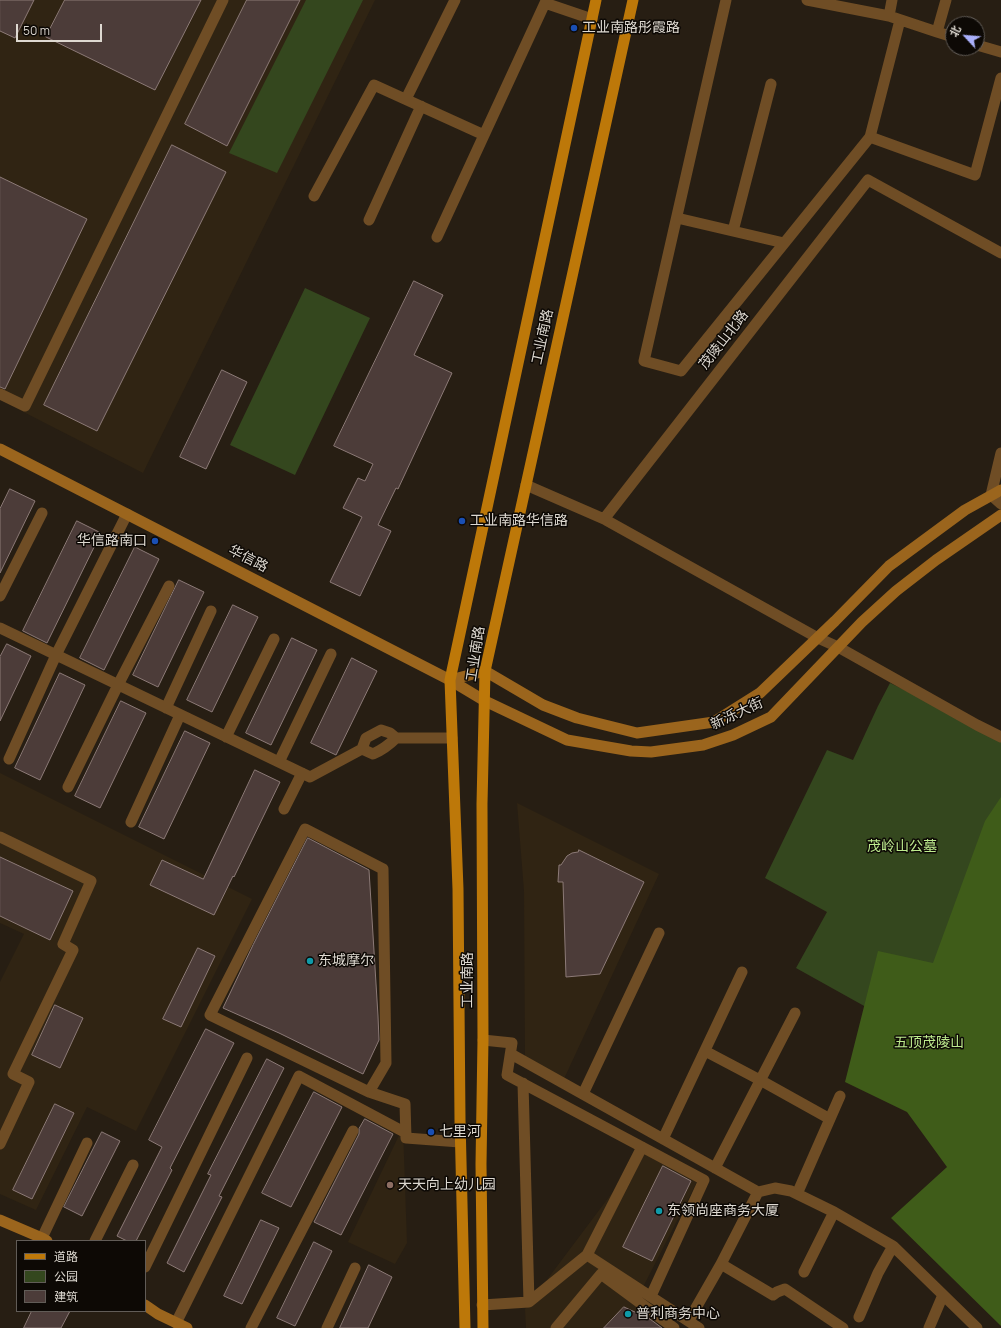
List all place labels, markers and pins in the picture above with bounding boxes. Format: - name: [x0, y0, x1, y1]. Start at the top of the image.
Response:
- place label: 工业南路彤霞路: [582, 20, 680, 36]
- marker: 工业南路彤霞路: [569, 23, 579, 33]
- place label: 工业南路华信路: [470, 513, 568, 529]
- marker: 工业南路华信路: [457, 516, 467, 526]
- place label: 华信路南口: [77, 533, 147, 549]
- marker: 华信路南口: [150, 536, 160, 546]
- place label: 东城摩尔: [318, 953, 374, 969]
- marker: 东城摩尔: [305, 956, 315, 966]
- place label: 七里河: [439, 1124, 481, 1140]
- marker: 七里河: [426, 1127, 436, 1137]
- place label: 天天向上幼儿园: [398, 1177, 496, 1193]
- marker: 天天向上幼儿园: [385, 1180, 395, 1190]
- place label: 东领尚座商务大厦: [667, 1203, 779, 1219]
- marker: 东领尚座商务大厦: [654, 1206, 664, 1216]
- place label: 普利商务中心: [636, 1306, 720, 1322]
- marker: 普利商务中心: [623, 1309, 633, 1319]

